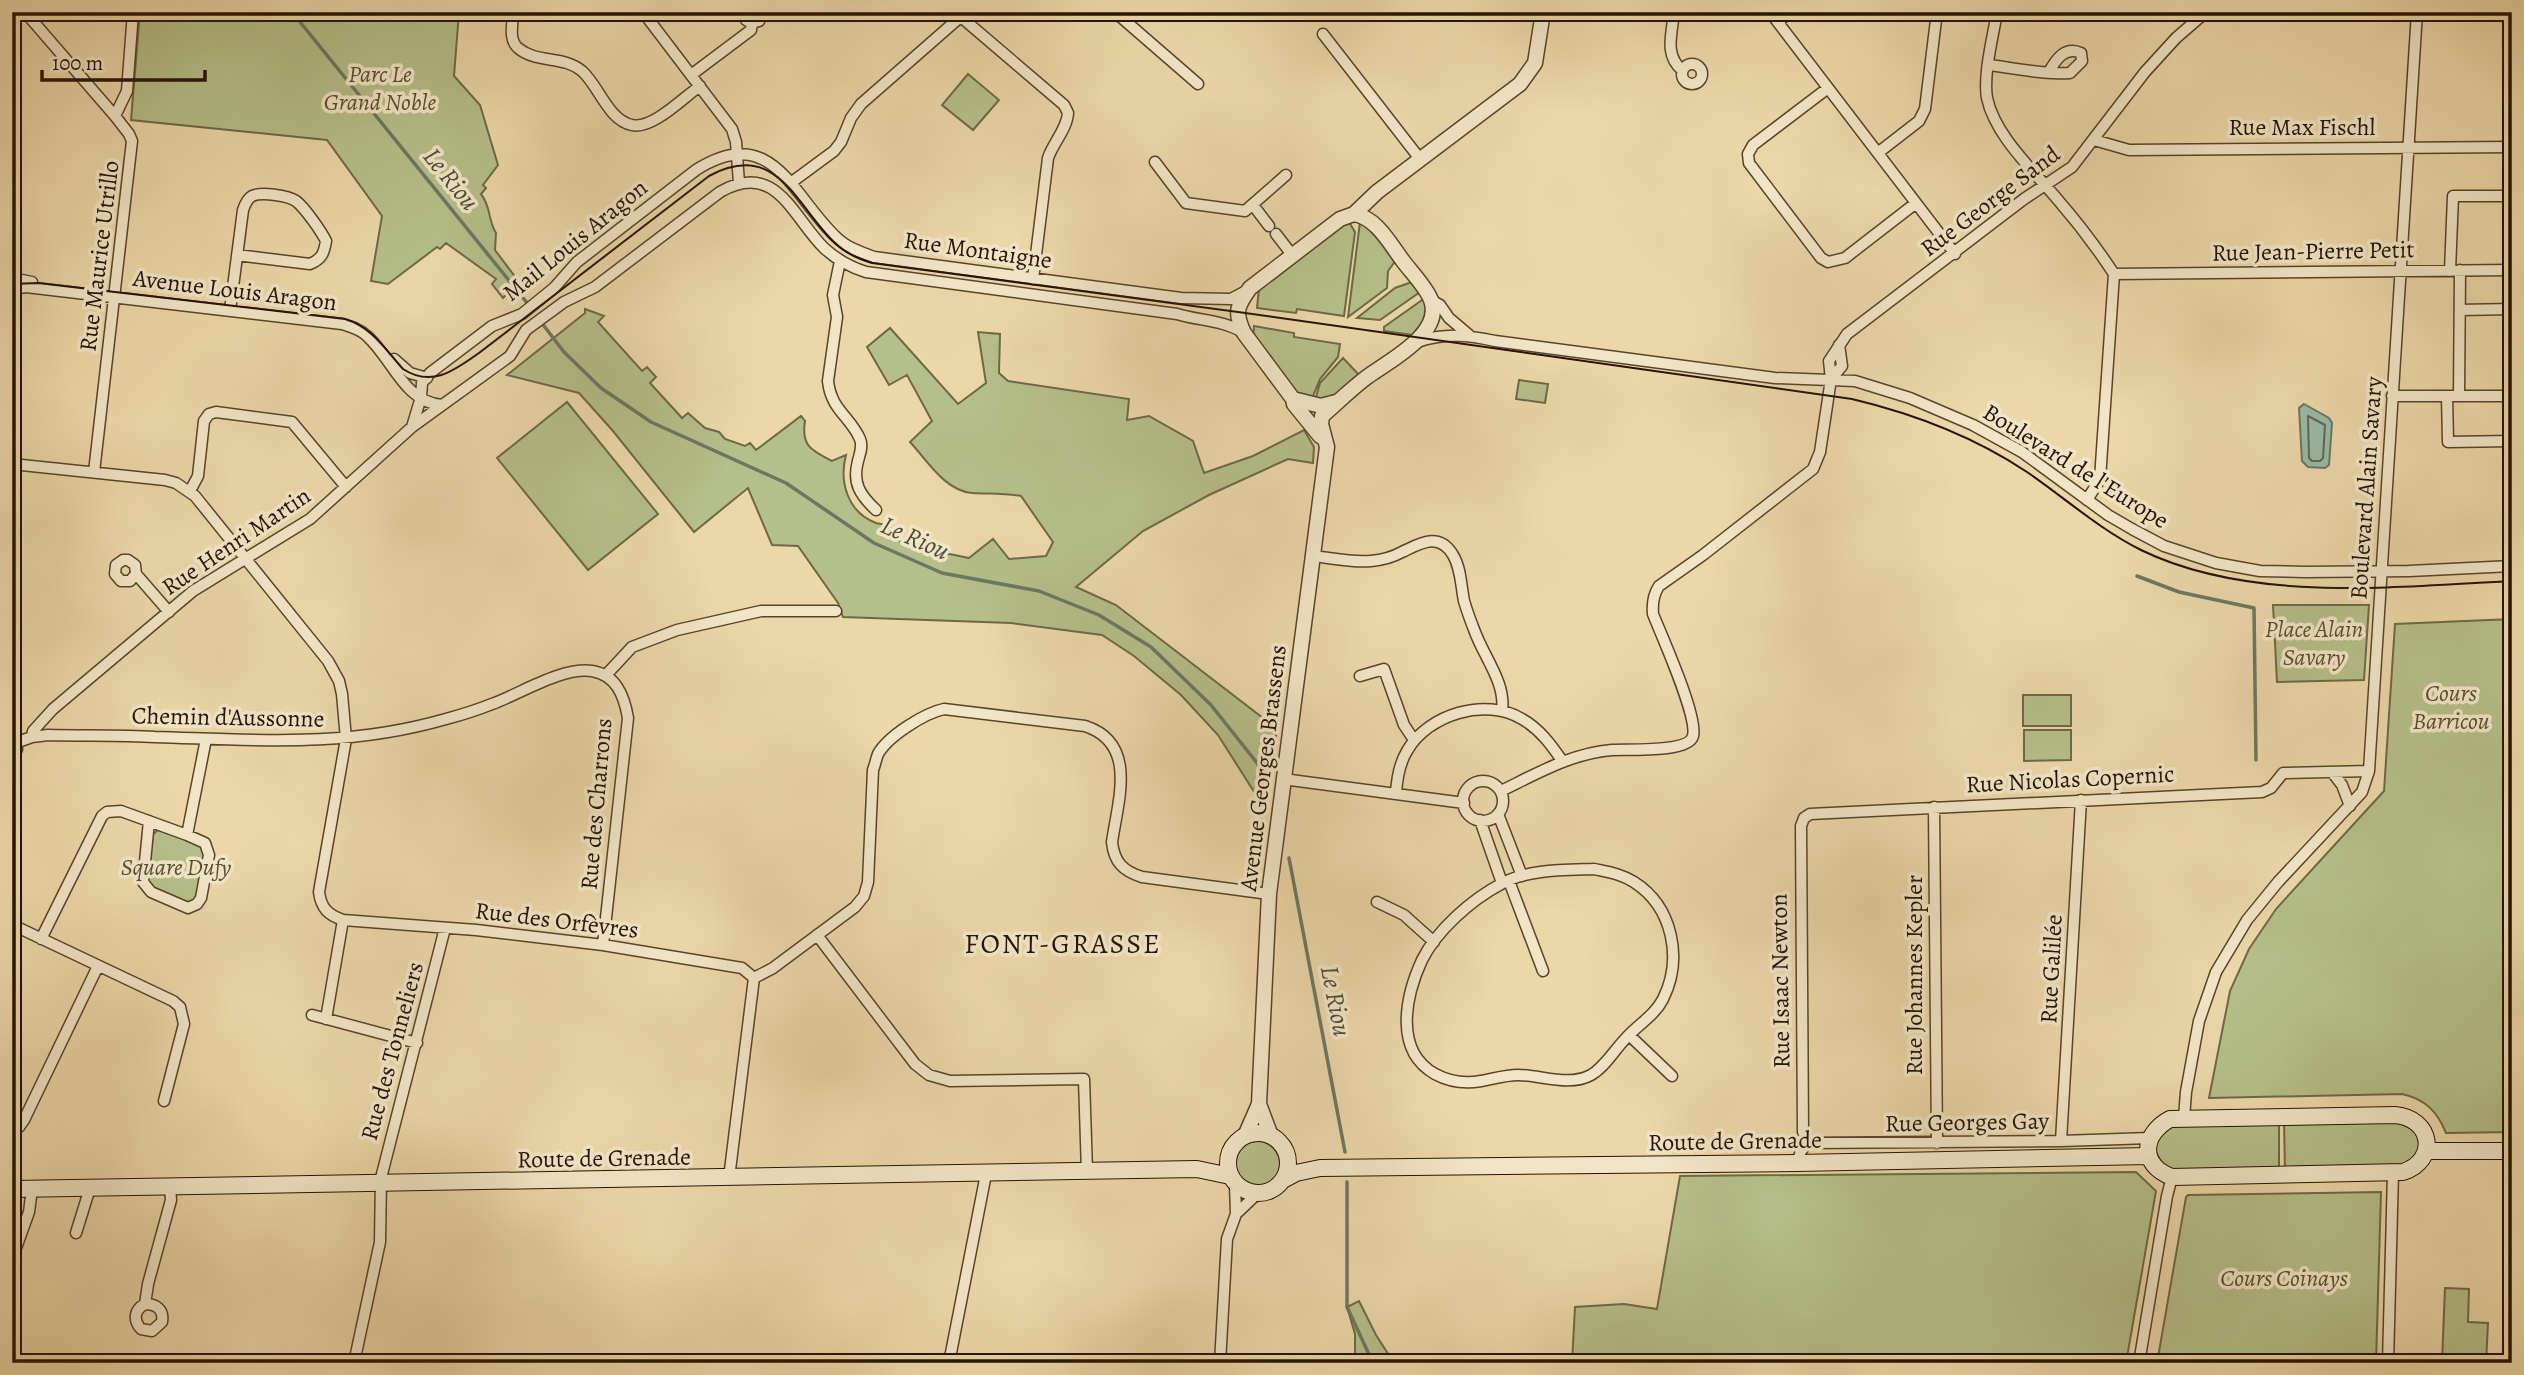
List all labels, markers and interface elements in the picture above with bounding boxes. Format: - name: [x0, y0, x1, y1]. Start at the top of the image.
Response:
- scale bar: [42, 38, 205, 82]
- text: 100 m: [52, 49, 103, 77]
- park label: Parc Le Grand Noble: [324, 58, 437, 118]
- street label: Rue Max Fischl: [2229, 111, 2376, 143]
- street label: Rue George Sand: [1914, 138, 2066, 264]
- water label: Le Riou: [415, 140, 487, 218]
- street label: Rue Maurice Utrillo: [71, 159, 127, 353]
- street label: Mail Louis Aragon: [496, 172, 654, 308]
- street label: Rue Montaigne: [902, 224, 1054, 276]
- street label: Rue Jean-Pierre Petit: [2212, 233, 2415, 269]
- street label: Avenue Louis Aragon: [130, 261, 339, 318]
- street label: Boulevard Alain Savary: [2342, 375, 2390, 601]
- street label: Boulevard de l'Europe: [1977, 396, 2175, 536]
- street label: Rue Henri Martin: [155, 479, 317, 603]
- water label: Le Riou: [875, 507, 955, 569]
- park label: Place Alain Savary: [2265, 613, 2363, 673]
- street label: Avenue Georges Brassens: [1232, 643, 1294, 894]
- park label: Cours Barricou: [2413, 677, 2490, 737]
- street label: Chemin d'Aussonne: [131, 699, 325, 735]
- street label: Rue des Charrons: [573, 717, 619, 891]
- street label: Rue Nicolas Copernic: [1965, 758, 2175, 800]
- park label: Square Dufy: [121, 851, 232, 883]
- street label: Rue Johannes Kepler: [1898, 875, 1930, 1075]
- street label: Rue Isaac Newton: [1762, 893, 1798, 1069]
- street label: Rue des Orfèvres: [473, 894, 641, 946]
- street label: Rue Galilée: [2032, 914, 2070, 1024]
- district label: FONT-GRASSE: [964, 925, 1162, 963]
- street label: Rue des Tonneliers: [353, 958, 431, 1144]
- water label: Le Riou: [1312, 963, 1360, 1040]
- street label: Rue Georges Gay: [1885, 1105, 2050, 1139]
- street label: Route de Grenade: [1648, 1123, 1822, 1159]
- street label: Route de Grenade: [517, 1140, 691, 1176]
- park label: Cours Coinays: [2220, 1262, 2348, 1294]

